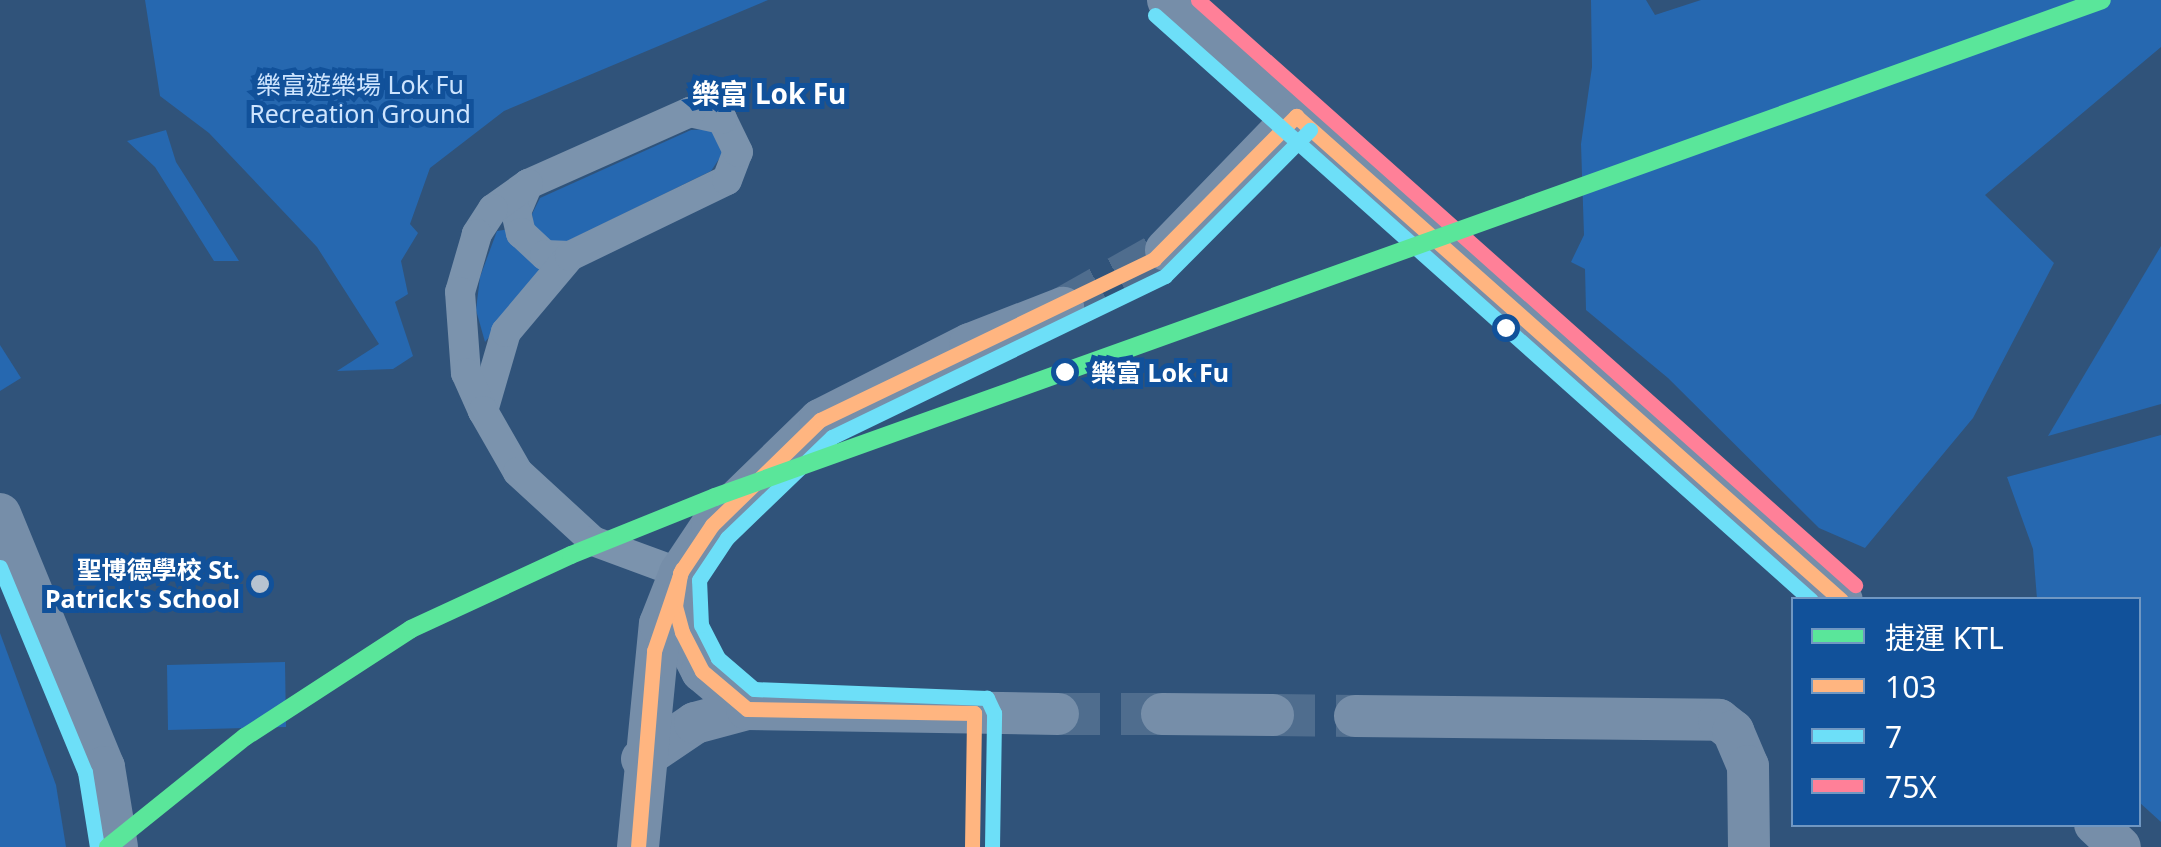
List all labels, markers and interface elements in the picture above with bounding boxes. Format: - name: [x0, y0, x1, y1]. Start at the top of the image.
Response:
- park label: 樂富遊樂場 Lok Fu Recreation Ground: [249, 70, 471, 129]
- district label: 樂富 Lok Fu: [692, 76, 846, 110]
- unlabelled marker: [1496, 318, 1516, 338]
- marker: 樂富 Lok Fu: [1048, 355, 1082, 389]
- place label: 樂富 Lok Fu: [1091, 357, 1229, 387]
- place label: 聖博德學校 St. Patrick's School: [45, 555, 240, 614]
- marker: 聖博德學校 St. Patrick's School: [249, 573, 271, 595]
- legend: [1791, 597, 2141, 827]
- text: 捷運 KTL: [1885, 617, 2004, 658]
- text: 103: [1885, 666, 1936, 707]
- text: 7: [1885, 716, 1902, 757]
- text: 75X: [1885, 766, 1937, 807]

